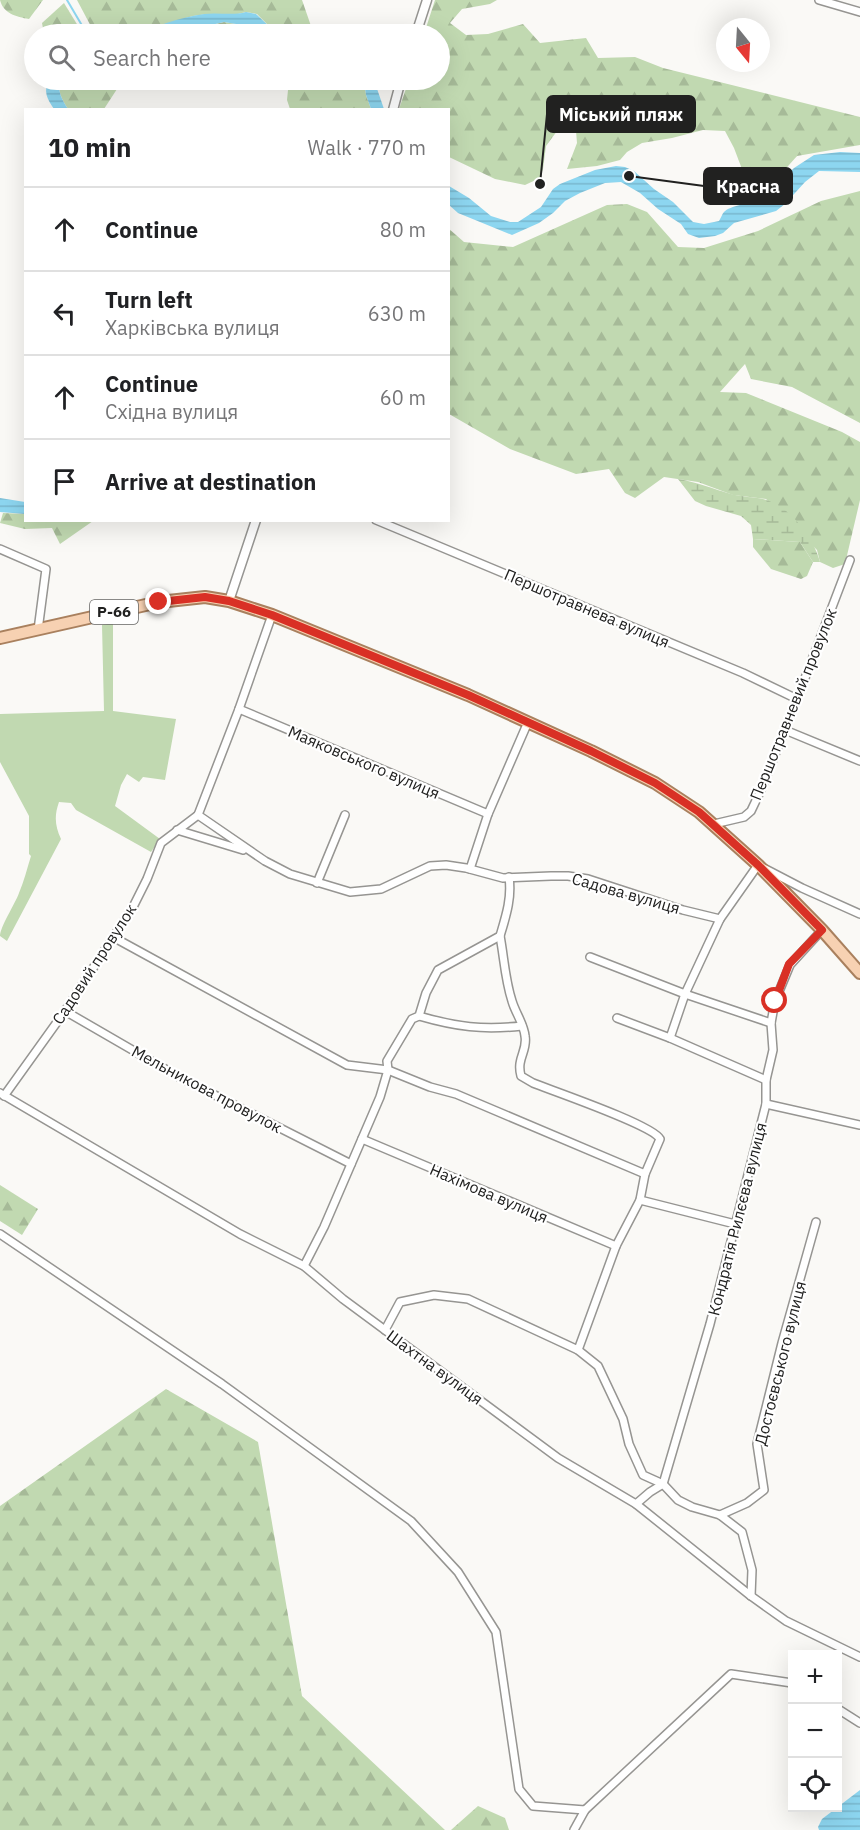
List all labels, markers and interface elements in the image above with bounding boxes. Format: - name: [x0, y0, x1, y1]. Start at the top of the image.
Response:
- north arrow: [716, 18, 770, 72]
- search box: [24, 24, 450, 90]
- icon: search: [45, 41, 78, 74]
- text: Search here: [93, 43, 211, 72]
- callout: Міський пляж: [547, 96, 695, 132]
- text: Міський пляж: [559, 103, 683, 126]
- text: 10 min: [48, 130, 132, 164]
- text: Walk · 770 m: [308, 134, 426, 161]
- callout: Красна: [704, 168, 792, 204]
- text: Красна: [716, 175, 780, 198]
- icon: ahead: [48, 213, 81, 246]
- text: Continue: [105, 215, 198, 244]
- text: 80 m: [380, 216, 426, 243]
- text: Turn left: [105, 285, 193, 314]
- icon: left: [48, 297, 81, 330]
- text: 630 m: [368, 300, 426, 327]
- text: Харківська вулиця: [105, 314, 280, 341]
- text: Continue: [105, 369, 198, 398]
- icon: ahead: [48, 381, 81, 414]
- text: 60 m: [380, 384, 426, 411]
- text: Східна вулиця: [105, 398, 238, 425]
- icon: arrive: [48, 465, 81, 498]
- text: Arrive at destination: [105, 467, 316, 496]
- street label: Першотравнева вулиця: [501, 564, 673, 652]
- route end: [145, 588, 171, 614]
- road number: Р-66: [90, 600, 138, 624]
- street label: Першотравневий провулок: [745, 605, 841, 803]
- street label: Маяковського вулиця: [285, 721, 443, 803]
- street label: Садова вулиця: [570, 868, 682, 918]
- street label: Садовий провулок: [48, 900, 141, 1028]
- route start: [761, 987, 787, 1013]
- street label: Мельникова провулок: [128, 1041, 286, 1137]
- street label: Кондратія Рилєєва вулиця: [703, 1120, 771, 1318]
- street label: Нахімова вулиця: [427, 1159, 551, 1227]
- street label: Достоєвського вулиця: [750, 1279, 810, 1447]
- street label: Шахтна вулиця: [383, 1325, 487, 1409]
- map controls: [788, 1650, 842, 1812]
- button: +: [788, 1650, 842, 1704]
- button: −: [788, 1704, 842, 1758]
- button: locate: [788, 1758, 842, 1812]

